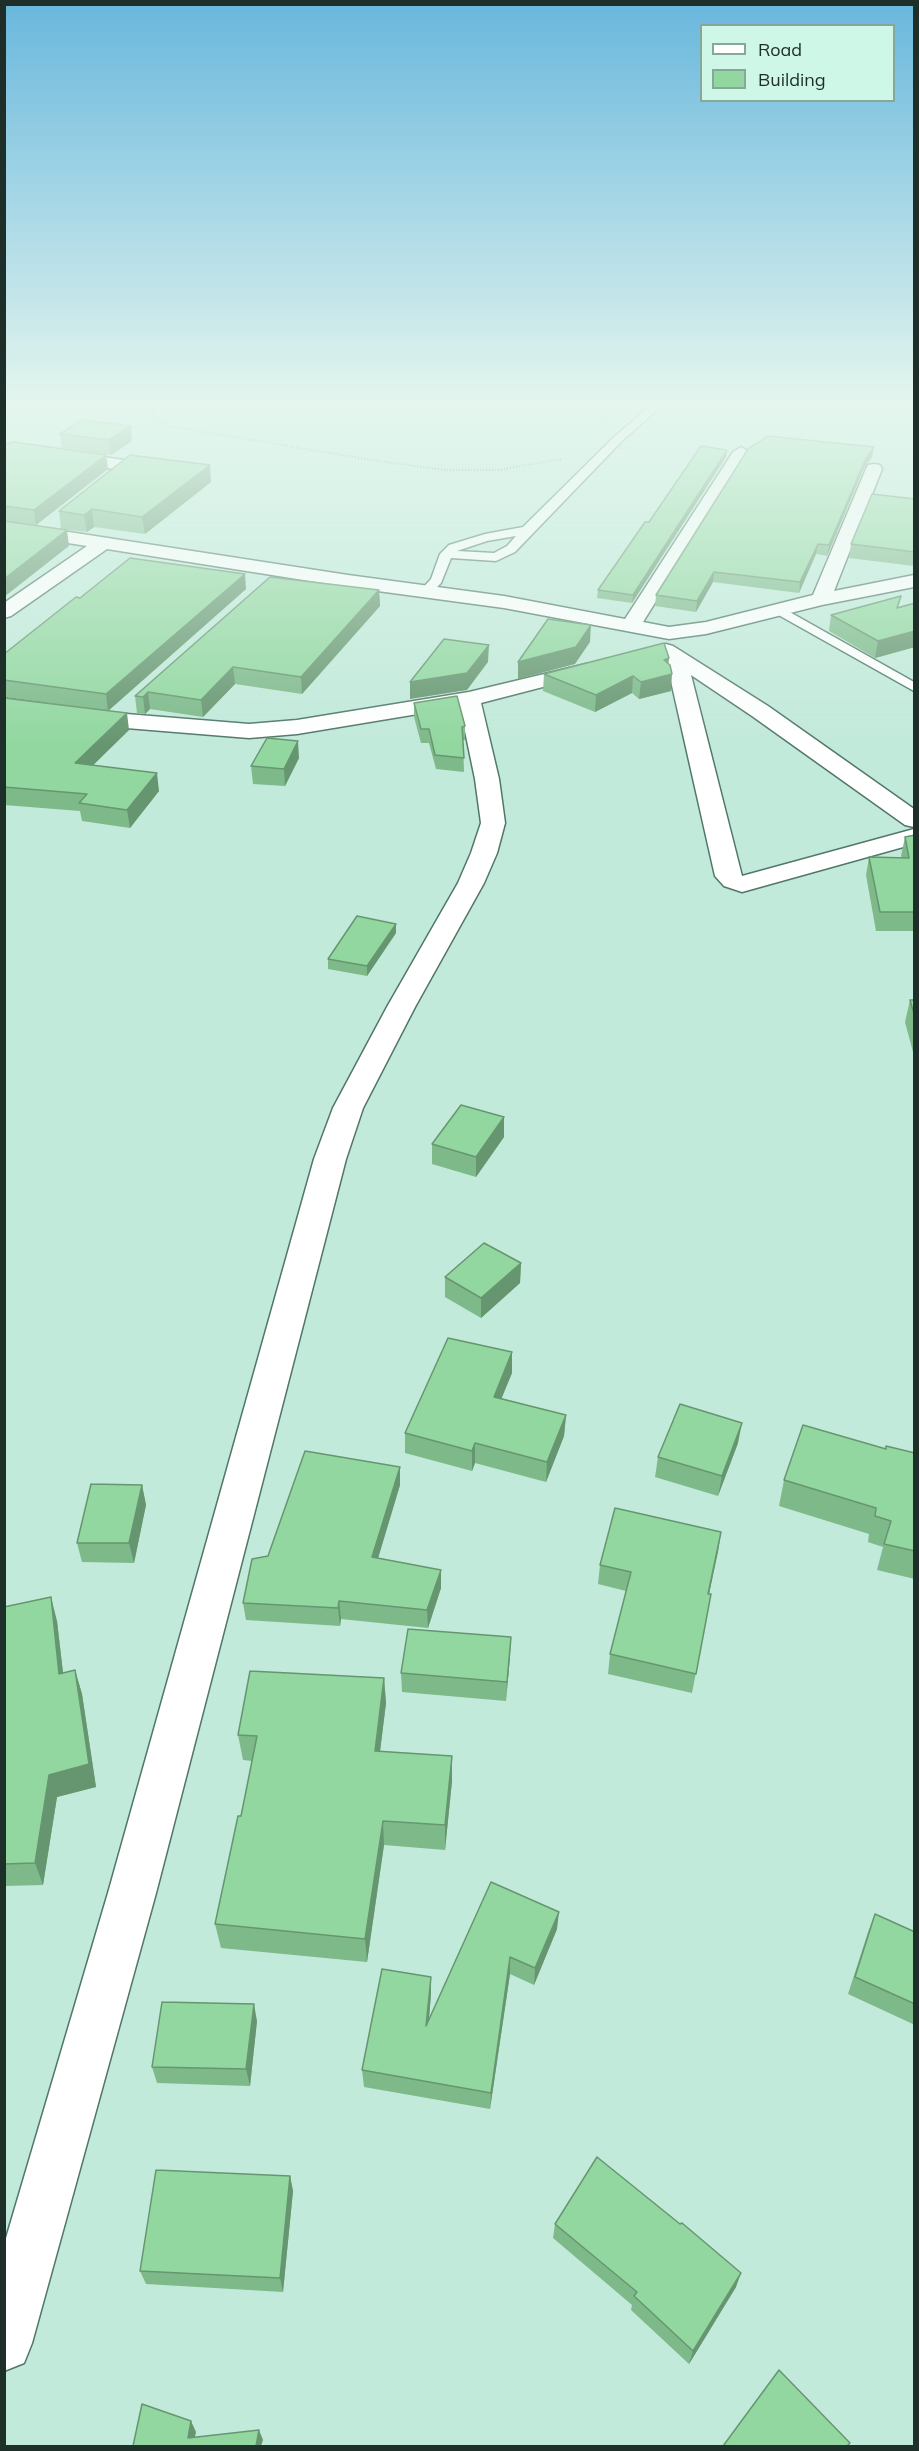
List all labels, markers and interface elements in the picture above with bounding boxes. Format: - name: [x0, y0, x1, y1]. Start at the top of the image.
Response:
- legend: [700, 24, 895, 102]
- text: Road: [758, 38, 802, 61]
- text: Building: [758, 68, 826, 91]

